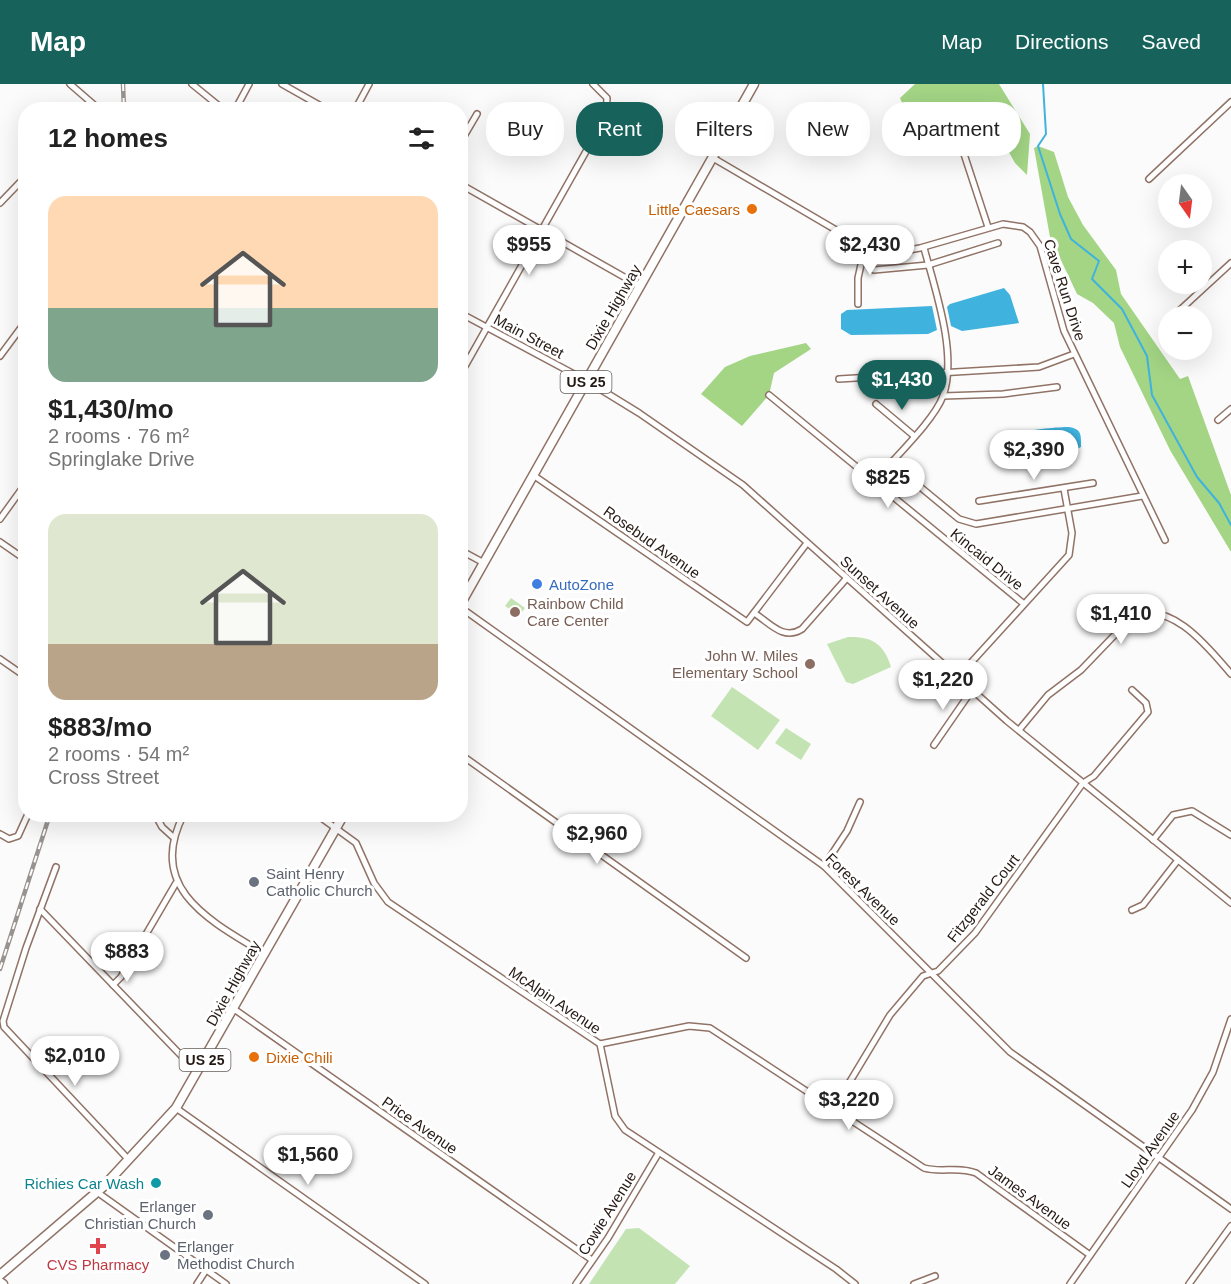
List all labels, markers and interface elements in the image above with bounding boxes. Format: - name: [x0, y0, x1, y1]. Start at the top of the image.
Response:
- text: Map: [30, 26, 86, 57]
- text: Map: [941, 30, 982, 53]
- text: Directions: [1015, 30, 1108, 53]
- text: Saved: [1141, 30, 1201, 53]
- chip: Buy: [486, 102, 564, 156]
- chip: Rent: [576, 102, 663, 156]
- chip: Filters: [675, 102, 774, 156]
- chip: New: [786, 102, 870, 156]
- chip: Apartment: [882, 102, 1021, 156]
- icon: filters: [405, 122, 438, 155]
- text: 12 homes: [48, 123, 168, 153]
- north arrow: [1158, 174, 1212, 228]
- map controls: [1158, 174, 1212, 360]
- place label: Little Caesars: [648, 201, 740, 218]
- marker: Little Caesars: [745, 202, 759, 216]
- pin: $955: [493, 225, 565, 276]
- pin: $2,430: [821, 225, 919, 276]
- text: $955: [507, 233, 551, 255]
- text: $2,430: [839, 233, 901, 255]
- icon: home: [189, 235, 297, 343]
- street label: Cave Run Drive: [1041, 237, 1089, 343]
- button: +: [1158, 240, 1212, 294]
- street label: Dixie Highway: [582, 261, 644, 352]
- button: −: [1158, 306, 1212, 360]
- street label: Main Street: [491, 310, 568, 362]
- pin: $1,430: [853, 360, 951, 411]
- text: $1,430: [871, 368, 933, 390]
- road number: US 25: [560, 371, 612, 393]
- text: $1,430/mo: [48, 394, 174, 424]
- text: 2 rooms · 76 m²: [48, 425, 189, 447]
- pin: $2,390: [985, 430, 1083, 481]
- text: $2,390: [1003, 438, 1065, 460]
- text: Springlake Drive: [48, 448, 195, 470]
- pin: $825: [852, 458, 924, 509]
- text: $825: [866, 466, 910, 488]
- street label: Rosebud Avenue: [600, 502, 704, 582]
- street label: Kincaid Drive: [947, 525, 1027, 593]
- street label: Sunset Avenue: [837, 552, 923, 632]
- icon: home: [189, 553, 297, 661]
- place label: AutoZone: [549, 576, 614, 593]
- marker: AutoZone: [530, 577, 544, 591]
- pin: $1,410: [1072, 594, 1170, 645]
- place label: Rainbow Child Care Center: [527, 595, 624, 629]
- text: $1,410: [1090, 602, 1152, 624]
- marker: Rainbow Child Care Center: [508, 605, 522, 619]
- place label: John W. Miles Elementary School: [672, 647, 798, 681]
- marker: John W. Miles Elementary School: [803, 657, 817, 671]
- pin: $1,220: [894, 660, 992, 711]
- text: $1,220: [912, 668, 974, 690]
- text: $883/mo: [48, 712, 152, 742]
- text: 2 rooms · 54 m²: [48, 743, 189, 765]
- text: Cross Street: [48, 766, 159, 788]
- pin: $2,960: [548, 814, 646, 865]
- text: $2,960: [566, 822, 628, 844]
- street label: Forest Avenue: [822, 849, 904, 929]
- street label: Fitzgerald Court: [943, 850, 1023, 945]
- place label: Saint Henry Catholic Church: [266, 865, 373, 899]
- marker: Saint Henry Catholic Church: [247, 875, 261, 889]
- pin: $883: [91, 932, 163, 983]
- street label: Dixie Highway: [203, 937, 264, 1029]
- text: $883: [105, 940, 149, 962]
- street label: McAlpin Avenue: [506, 963, 604, 1037]
- pin: $2,010: [26, 1036, 124, 1087]
- text: $2,010: [44, 1044, 106, 1066]
- road number: US 25: [180, 1049, 230, 1071]
- place label: Dixie Chili: [266, 1049, 333, 1066]
- marker: Dixie Chili: [247, 1050, 261, 1064]
- pin: $3,220: [800, 1080, 898, 1131]
- text: $3,220: [818, 1088, 880, 1110]
- street label: Price Avenue: [379, 1093, 461, 1157]
- street label: Lloyd Avenue: [1117, 1107, 1183, 1191]
- pin: $1,560: [259, 1135, 357, 1186]
- text: $1,560: [277, 1143, 339, 1165]
- street label: James Avenue: [985, 1161, 1075, 1233]
- street label: Cowie Avenue: [574, 1168, 640, 1258]
- place label: Richies Car Wash: [25, 1175, 144, 1192]
- marker: Richies Car Wash: [149, 1176, 163, 1190]
- place label: Erlanger Christian Church: [84, 1198, 196, 1232]
- marker: Erlanger Christian Church: [201, 1208, 215, 1222]
- place label: Erlanger Methodist Church: [177, 1238, 295, 1272]
- marker: CVS Pharmacy: [91, 1239, 105, 1253]
- marker: Erlanger Methodist Church: [158, 1248, 172, 1262]
- place label: CVS Pharmacy: [47, 1256, 150, 1273]

